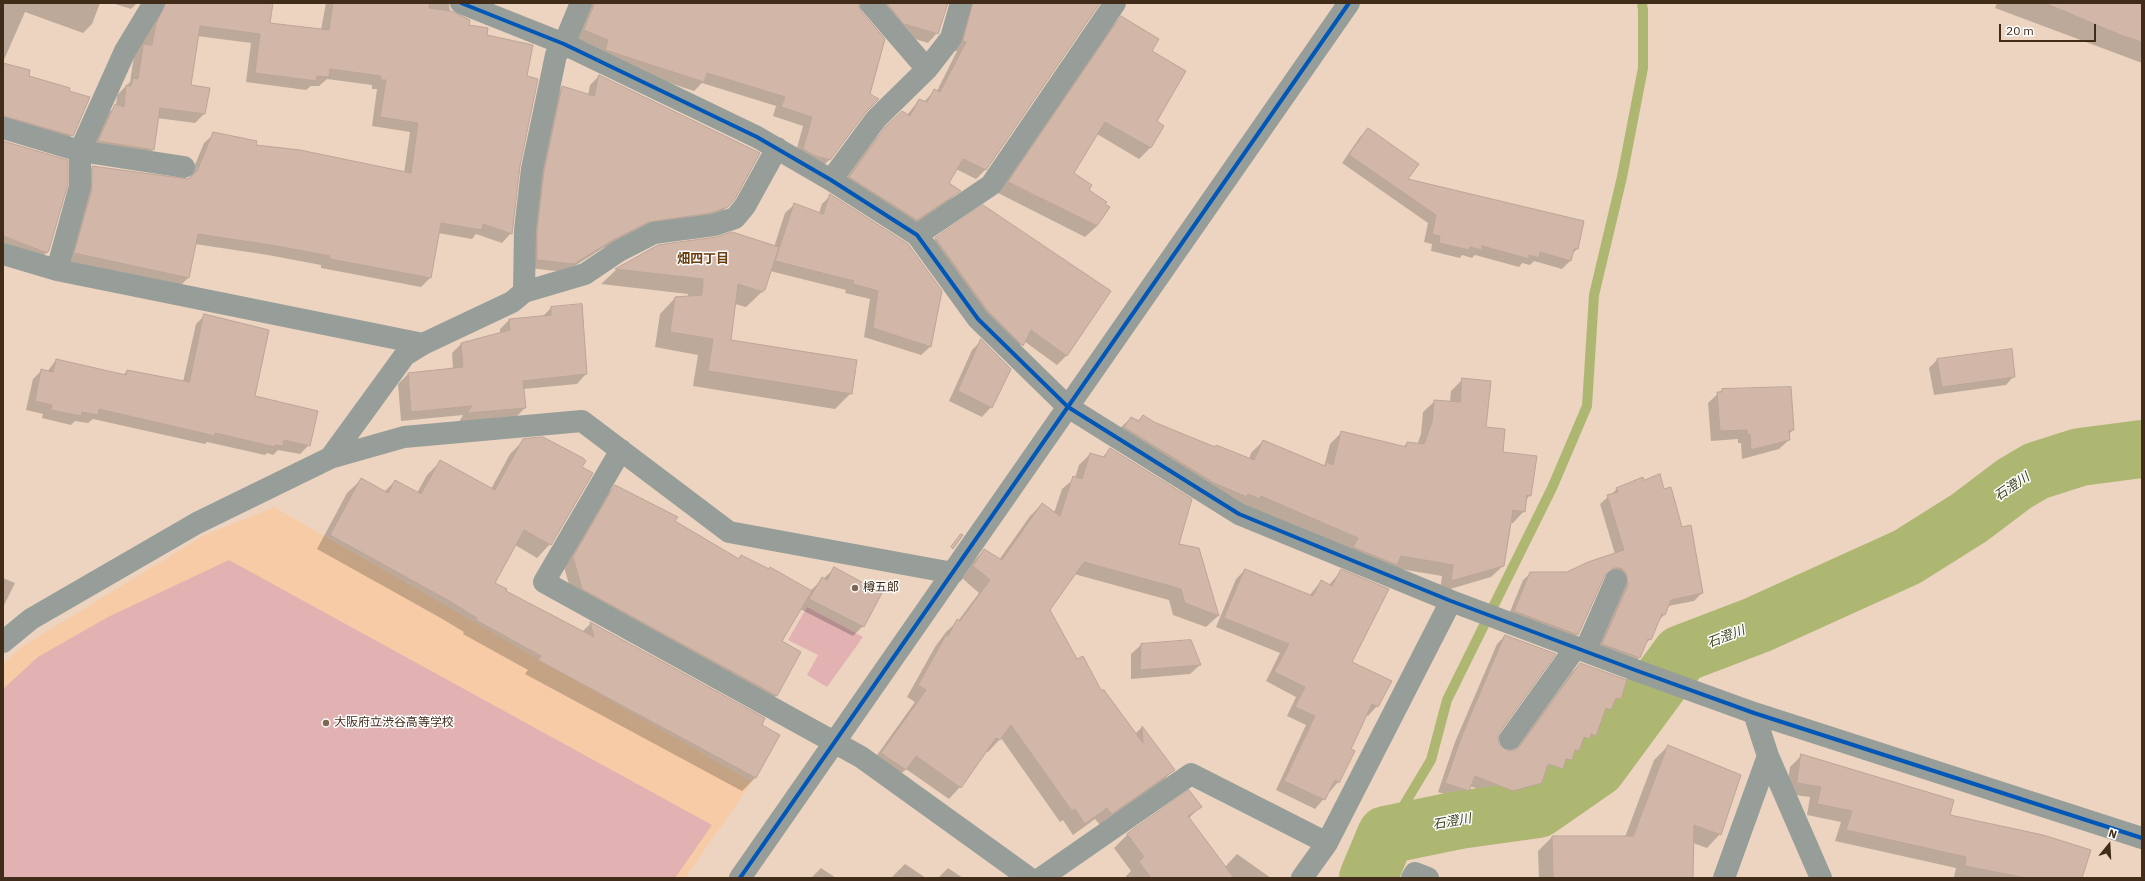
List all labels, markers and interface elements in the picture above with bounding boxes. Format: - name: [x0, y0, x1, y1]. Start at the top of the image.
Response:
- scale bar: [2001, 16, 2098, 42]
- text: 20 m: [2006, 23, 2034, 38]
- district label: 畑四丁目: [677, 251, 729, 267]
- water label: 石澄川: [1991, 470, 2033, 504]
- place label: 樽五郎: [863, 581, 899, 595]
- marker: 樽五郎: [850, 583, 860, 593]
- water label: 石澄川: [1705, 623, 1747, 651]
- place label: 大阪府立渋谷高等学校: [334, 716, 454, 730]
- marker: 大阪府立渋谷高等学校: [321, 718, 331, 728]
- water label: 石澄川: [1431, 811, 1473, 833]
- north arrow: [2089, 825, 2129, 865]
- text: N: [2107, 826, 2119, 841]

